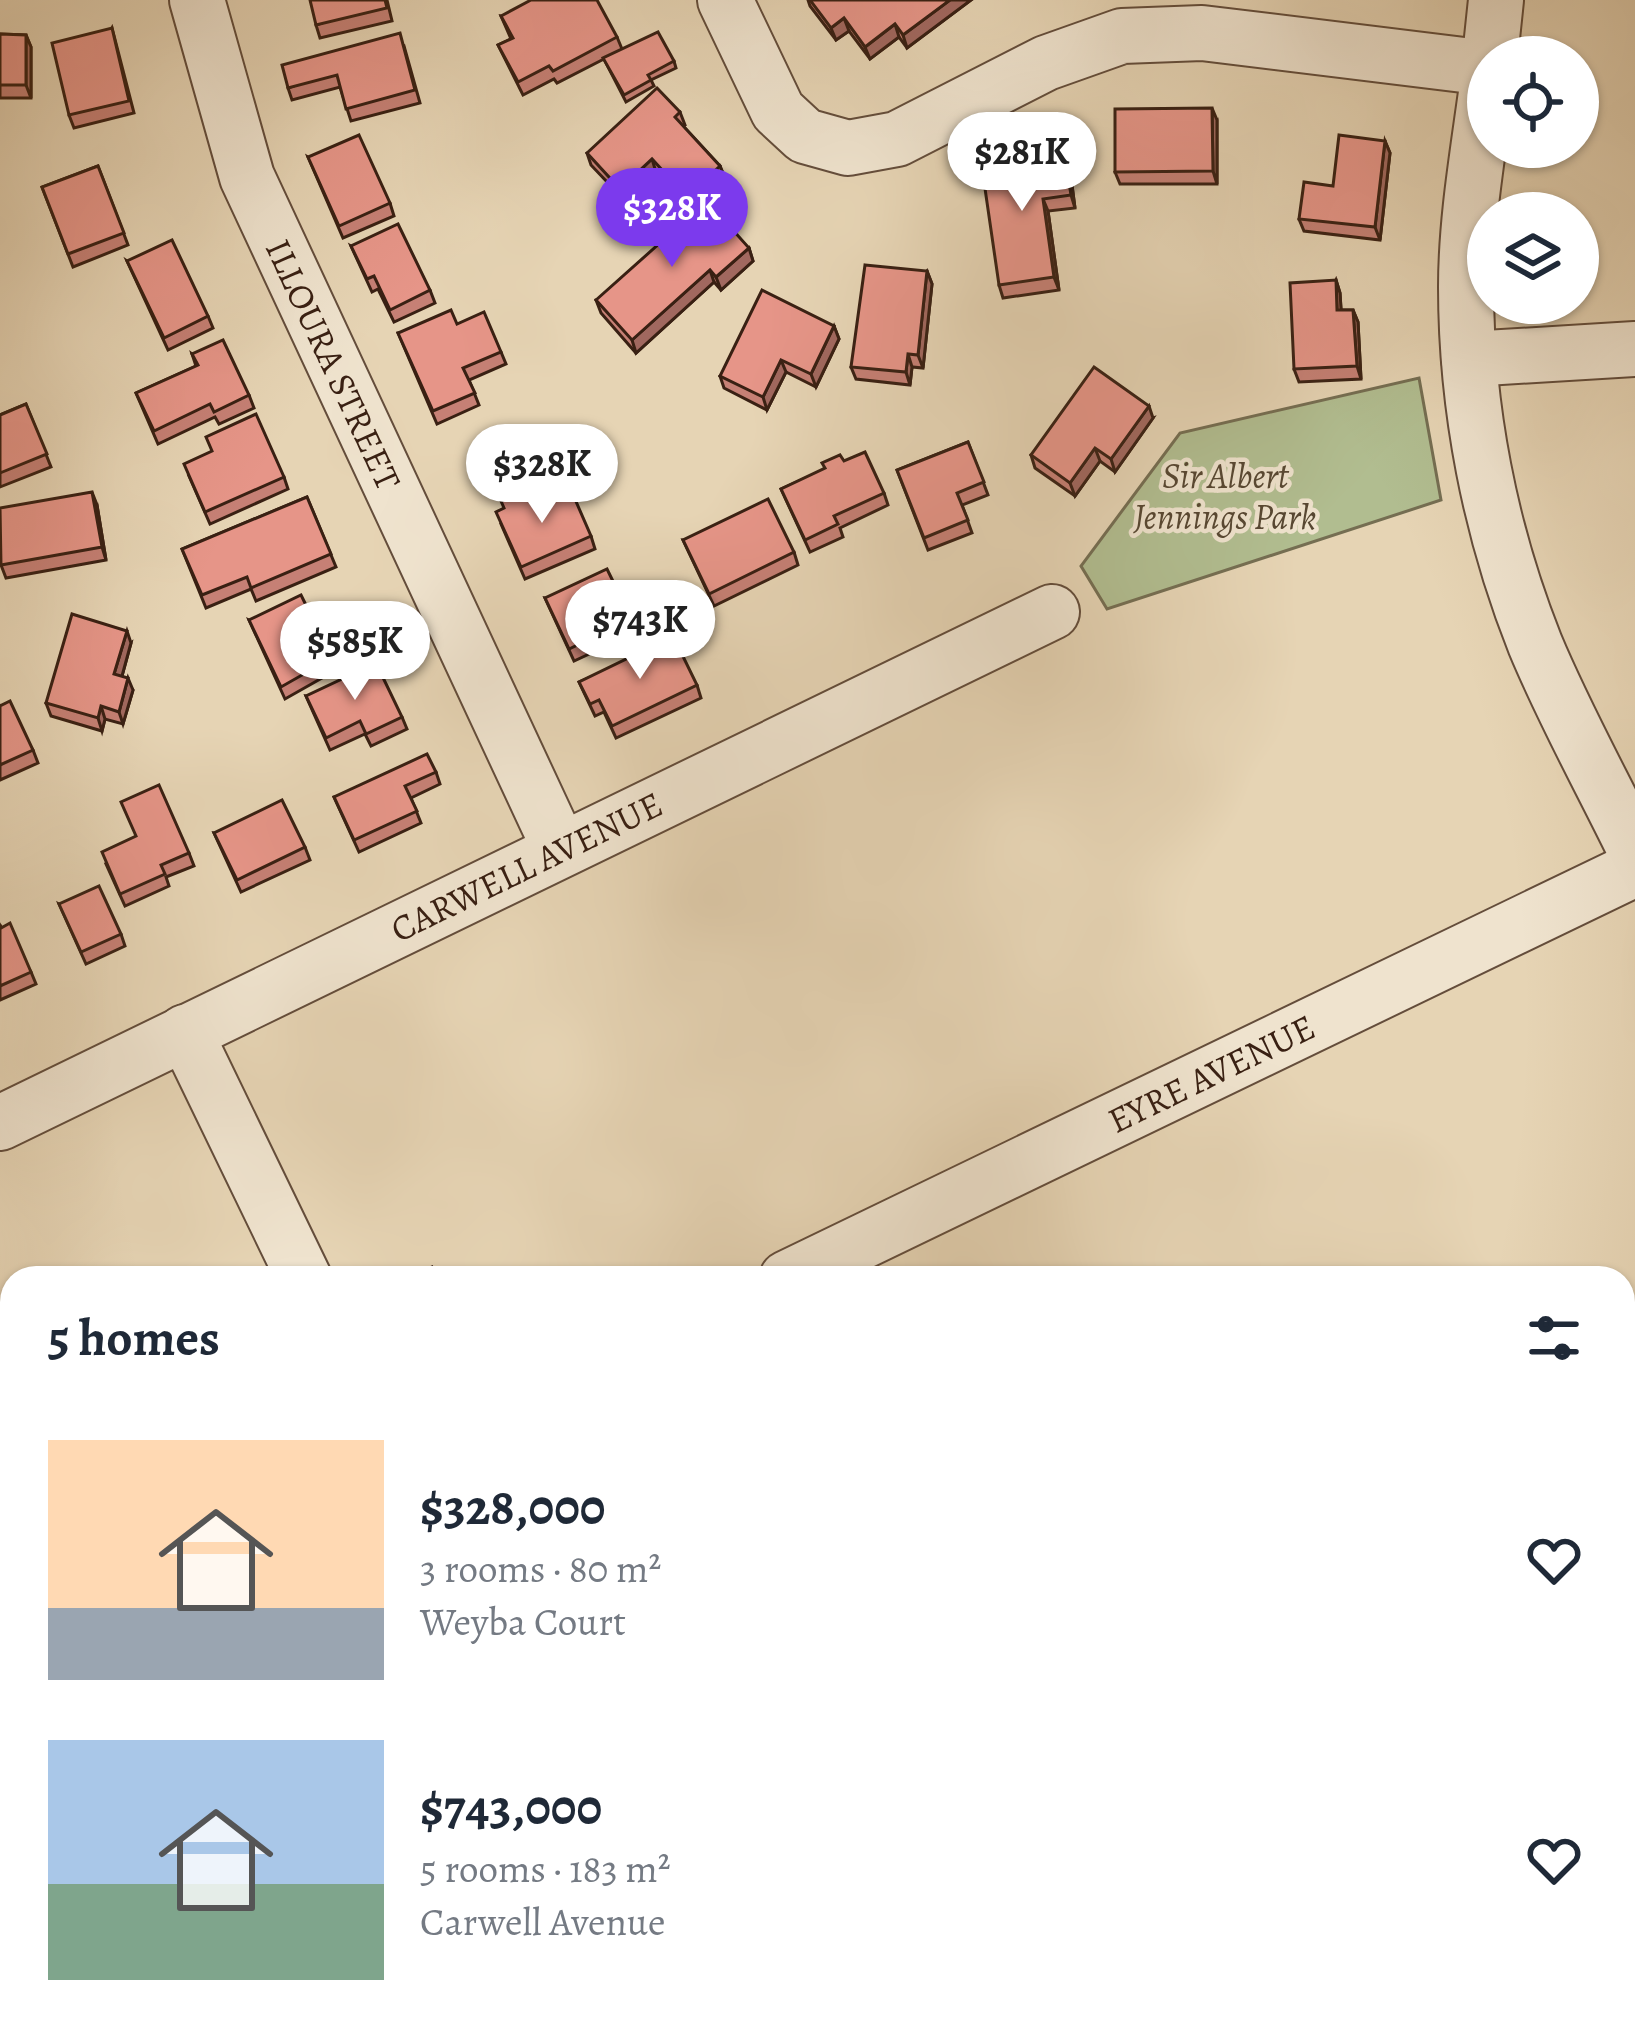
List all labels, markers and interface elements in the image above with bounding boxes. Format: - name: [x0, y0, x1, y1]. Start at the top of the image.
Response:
- map controls: [1467, 36, 1599, 324]
- button: locate: [1467, 36, 1599, 168]
- pin: $281K: [938, 112, 1106, 214]
- text: $281K: [974, 124, 1070, 177]
- pin: $328K: [588, 168, 756, 270]
- text: $328K: [623, 180, 721, 233]
- button: layers: [1467, 192, 1599, 324]
- street label: ILLOURA STREET: [254, 231, 413, 498]
- pin: $328K: [458, 424, 626, 526]
- text: $328K: [493, 436, 591, 489]
- park label: Sir Albert Jennings Park: [1133, 451, 1316, 541]
- pin: $743K: [556, 580, 724, 682]
- text: $743K: [592, 592, 688, 645]
- pin: $585K: [271, 601, 439, 703]
- text: $585K: [307, 613, 403, 666]
- street label: CARWELL AVENUE: [382, 779, 670, 953]
- street label: EYRE AVENUE: [1100, 1002, 1323, 1145]
- text: 5 homes: [48, 1303, 220, 1373]
- icon: filters: [1521, 1305, 1587, 1371]
- text: $328,000: [420, 1472, 606, 1542]
- icon: home: [144, 1488, 288, 1632]
- icon: heart: [1521, 1527, 1587, 1593]
- text: 3 rooms · 80 m²: [420, 1542, 661, 1595]
- text: Weyba Court: [420, 1595, 626, 1648]
- text: $743,000: [420, 1772, 602, 1842]
- icon: home: [144, 1788, 288, 1932]
- icon: heart: [1521, 1827, 1587, 1893]
- text: 5 rooms · 183 m²: [420, 1842, 671, 1895]
- text: Carwell Avenue: [420, 1895, 665, 1948]

